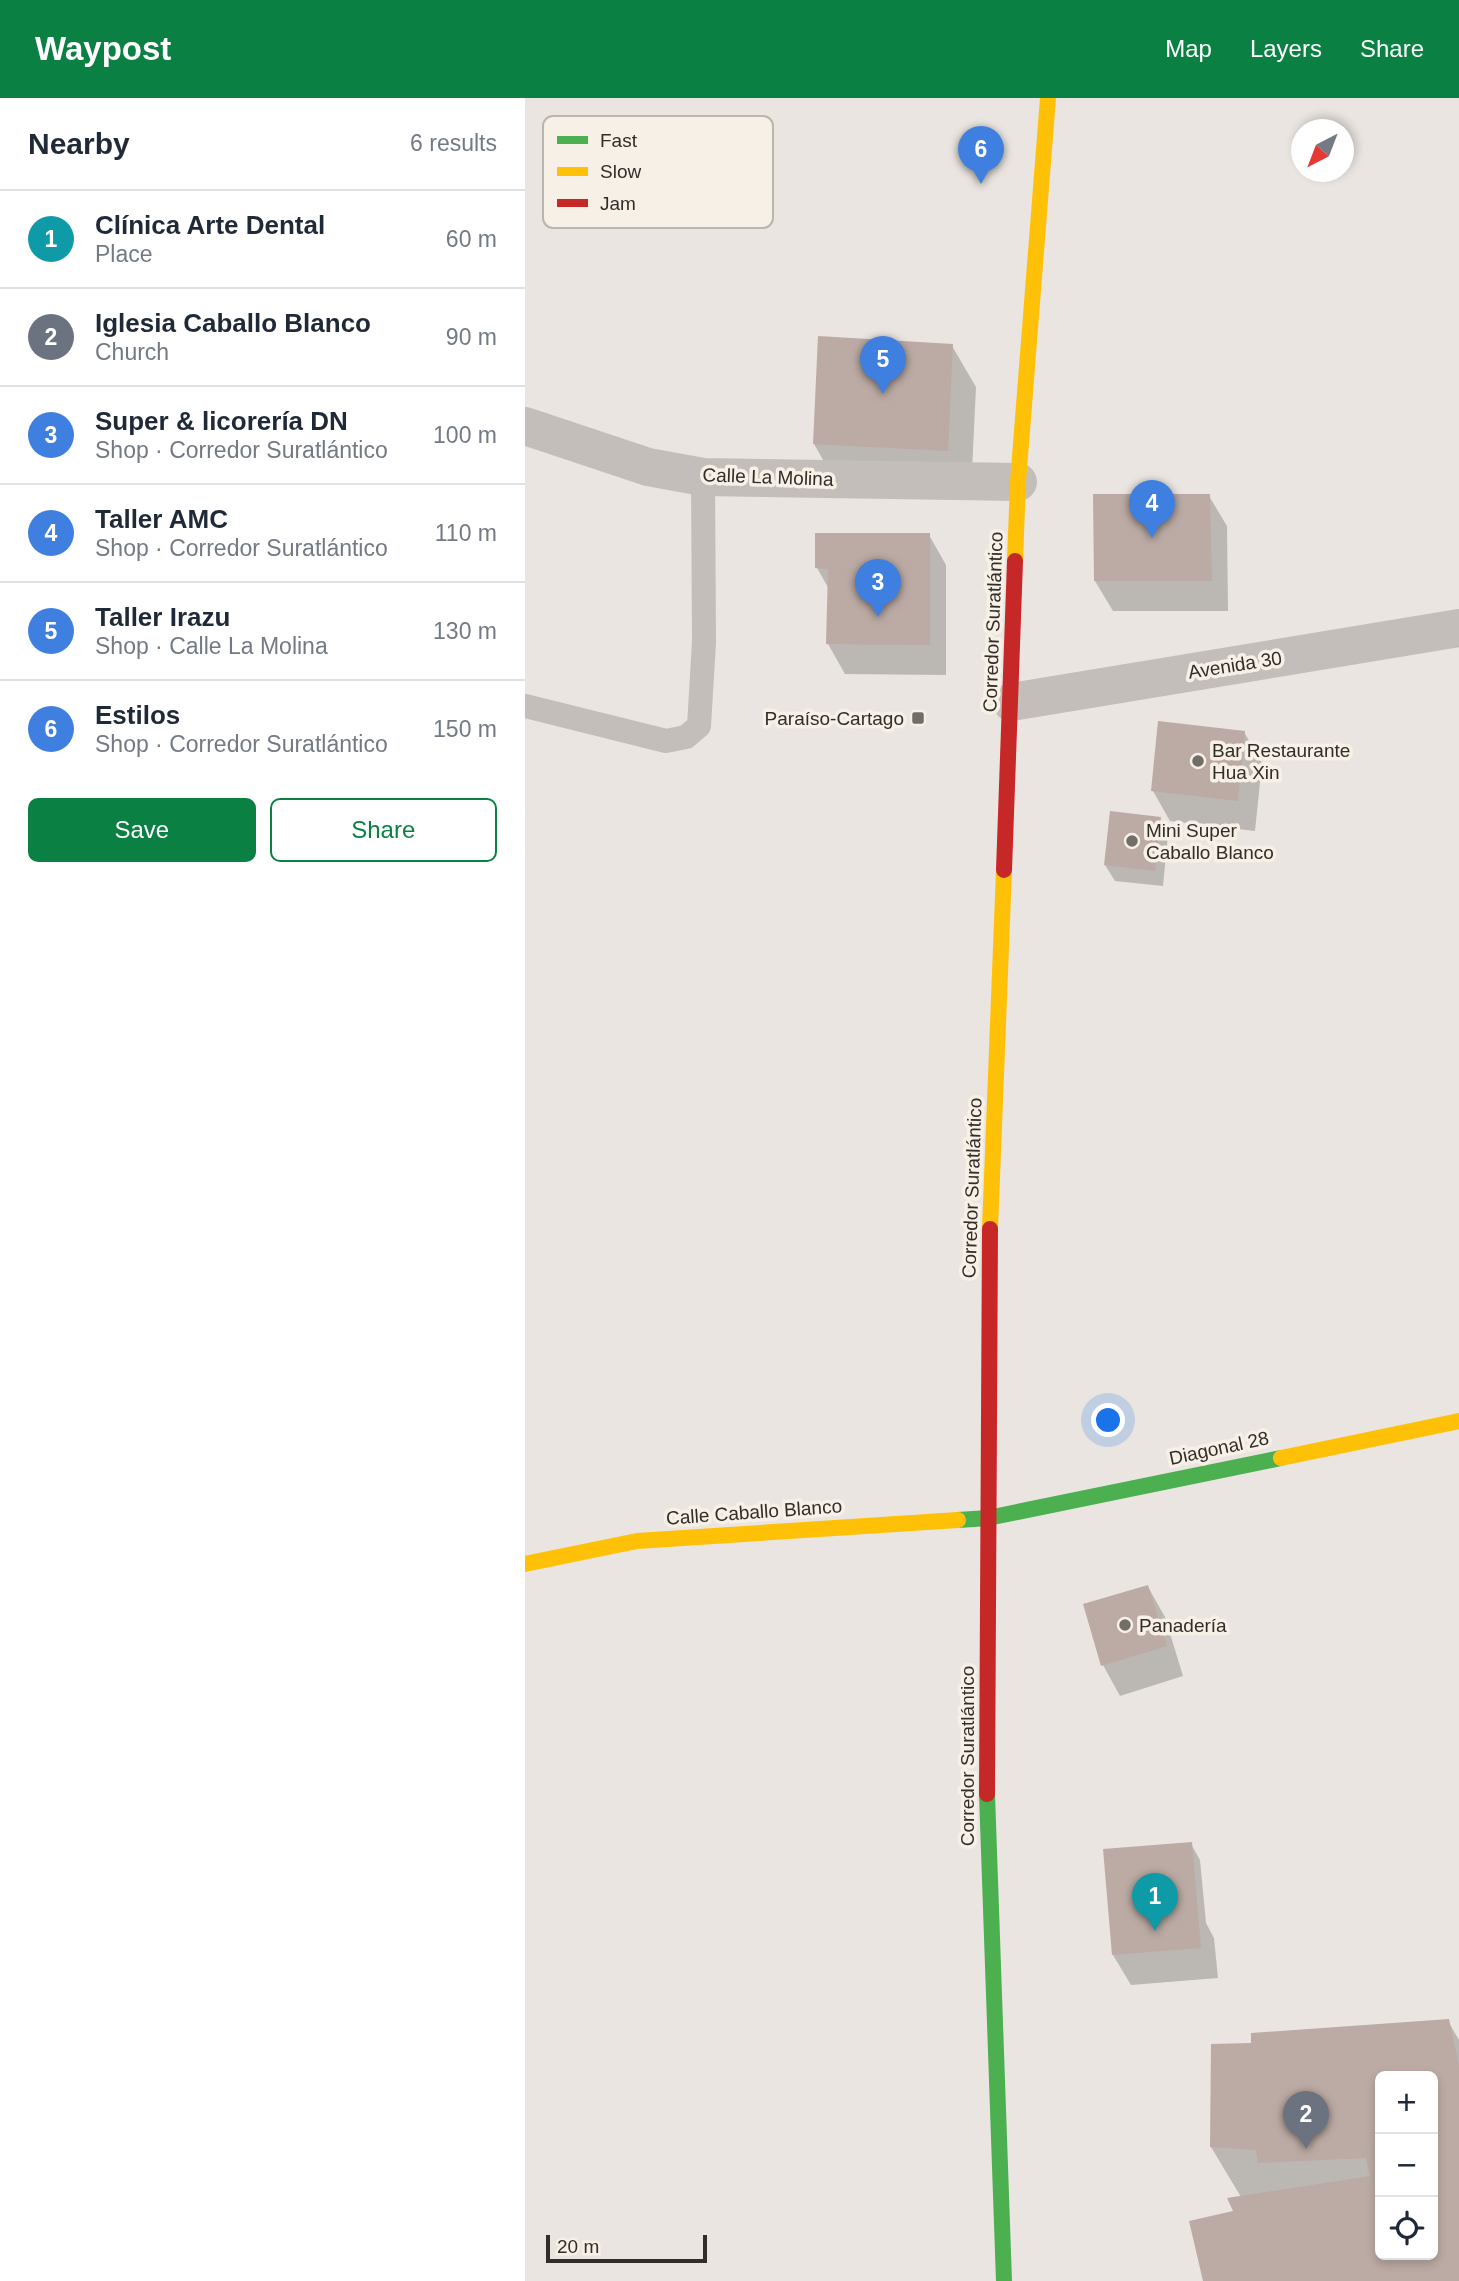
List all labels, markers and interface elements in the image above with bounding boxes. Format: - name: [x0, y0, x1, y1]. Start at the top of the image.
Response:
- text: Waypost: [35, 30, 171, 67]
- text: Map: [1165, 35, 1212, 62]
- text: Layers: [1250, 35, 1322, 62]
- text: Share: [1360, 35, 1424, 62]
- legend: [543, 116, 773, 228]
- north arrow: [1291, 119, 1354, 182]
- pin: 6: [958, 126, 1004, 184]
- text: Nearby: [28, 127, 130, 160]
- text: 6 results: [410, 130, 497, 156]
- text: Fast: [600, 130, 638, 151]
- text: Slow: [600, 161, 641, 182]
- text: Jam: [600, 193, 636, 214]
- text: Clínica Arte Dental: [95, 210, 325, 240]
- text: 1: [45, 226, 57, 252]
- text: 60 m: [446, 226, 497, 252]
- text: Place: [95, 241, 153, 267]
- text: Iglesia Caballo Blanco: [95, 308, 371, 338]
- text: 2: [45, 324, 57, 350]
- text: 90 m: [446, 324, 497, 350]
- pin: 5: [860, 336, 906, 394]
- text: Church: [95, 339, 169, 365]
- text: Super & licorería DN: [95, 406, 348, 436]
- text: 3: [45, 422, 57, 448]
- text: 100 m: [433, 422, 497, 448]
- text: Shop · Corredor Suratlántico: [95, 437, 388, 463]
- street label: Calle La Molina: [702, 464, 834, 490]
- pin: 4: [1129, 480, 1175, 538]
- text: Taller AMC: [95, 504, 228, 534]
- text: 4: [45, 520, 57, 546]
- text: 110 m: [435, 520, 497, 546]
- street label: Corredor Suratlántico: [979, 531, 1007, 713]
- text: Shop · Corredor Suratlántico: [95, 535, 388, 561]
- pin: 3: [855, 559, 901, 617]
- text: Taller Irazu: [95, 602, 230, 632]
- text: 5: [45, 618, 57, 644]
- text: 130 m: [433, 618, 497, 644]
- text: Shop · Calle La Molina: [95, 633, 328, 659]
- street label: Avenida 30: [1187, 647, 1283, 683]
- text: Estilos: [95, 700, 180, 730]
- place label: Paraíso-Cartago: [765, 708, 904, 729]
- marker: Paraíso-Cartago: [910, 710, 926, 726]
- text: 6: [45, 716, 57, 742]
- text: 150 m: [433, 716, 497, 742]
- text: Shop · Corredor Suratlántico: [95, 731, 388, 757]
- place label: Bar Restaurante Hua Xin: [1212, 740, 1350, 783]
- marker: Bar Restaurante Hua Xin: [1190, 753, 1206, 769]
- button: Save: [28, 798, 256, 862]
- button: Share: [270, 798, 497, 862]
- place label: Mini Super Caballo Blanco: [1146, 820, 1274, 863]
- marker: Mini Super Caballo Blanco: [1124, 833, 1140, 849]
- street label: Corredor Suratlántico: [958, 1097, 986, 1279]
- your location: [1091, 1403, 1125, 1437]
- street label: Diagonal 28: [1167, 1427, 1271, 1469]
- street label: Calle Caballo Blanco: [665, 1495, 843, 1529]
- place label: Panadería: [1139, 1615, 1227, 1636]
- marker: Panadería: [1117, 1617, 1133, 1633]
- street label: Corredor Suratlántico: [957, 1666, 978, 1846]
- pin: 1: [1132, 1873, 1178, 1931]
- map controls: [1375, 2071, 1438, 2260]
- button: +: [1375, 2071, 1438, 2134]
- pin: 2: [1283, 2091, 1329, 2149]
- button: −: [1375, 2134, 1438, 2197]
- button: locate: [1375, 2197, 1438, 2260]
- scale bar: [546, 2232, 707, 2264]
- text: 20 m: [557, 2236, 599, 2257]

